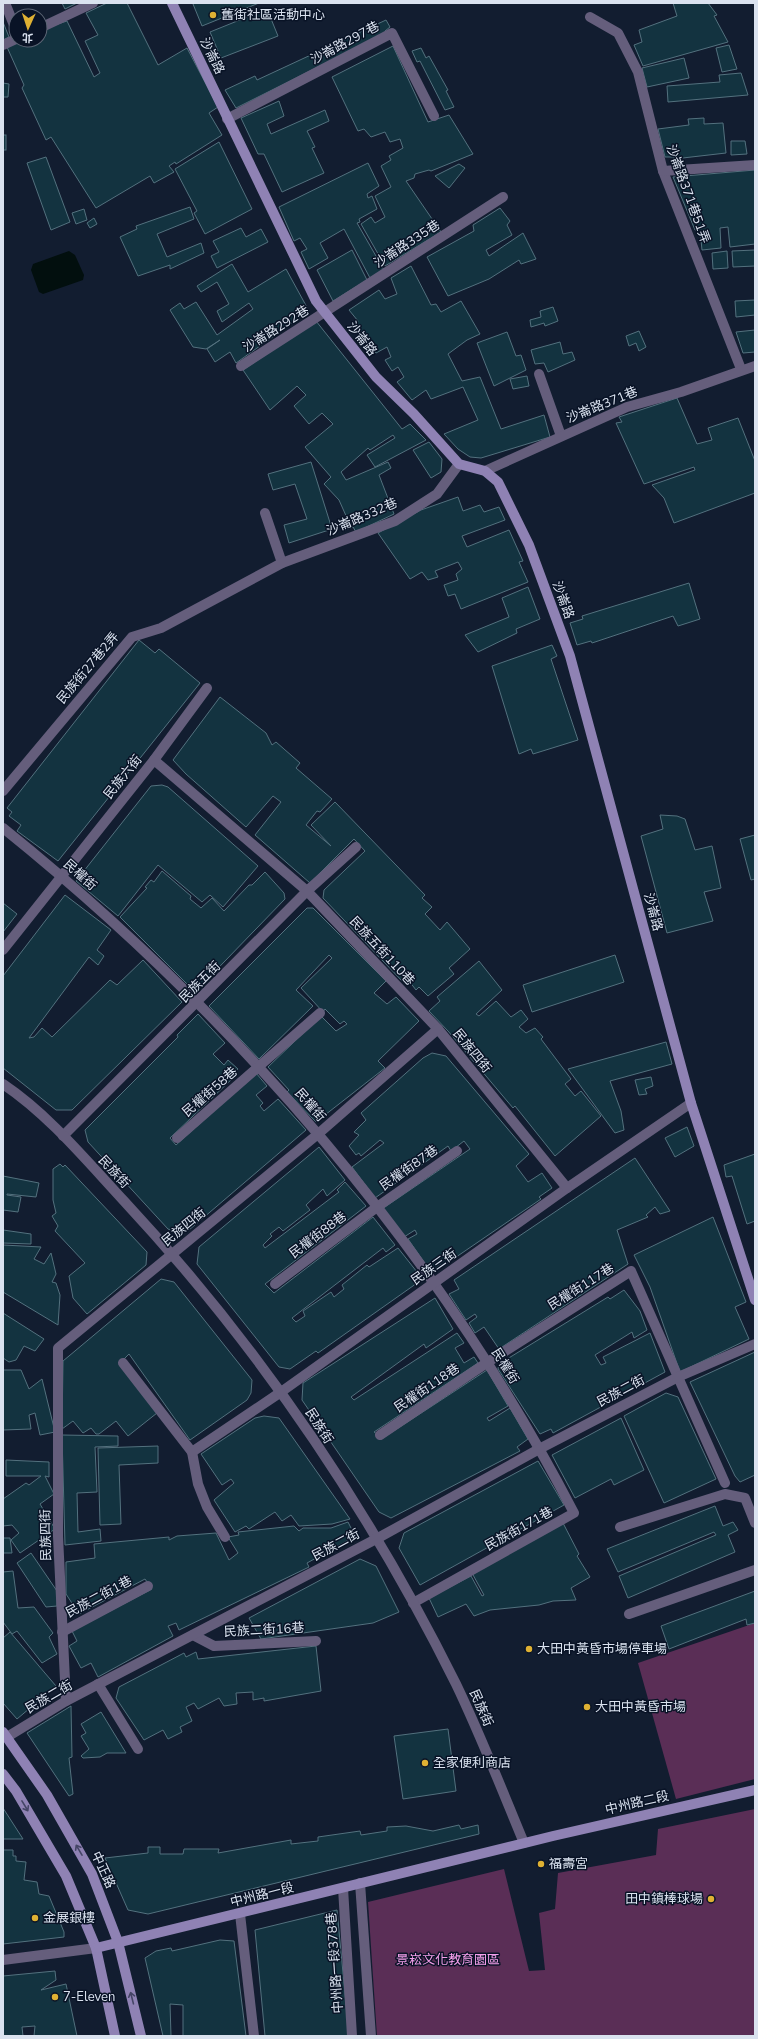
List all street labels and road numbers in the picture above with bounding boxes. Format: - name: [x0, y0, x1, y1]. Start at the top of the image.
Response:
- street label: 沙崙路297巷: [307, 17, 383, 69]
- street label: 沙崙路: [195, 35, 229, 77]
- street label: 沙崙路371巷51弄: [662, 142, 714, 246]
- street label: 沙崙路335巷: [370, 216, 444, 272]
- street label: 沙崙路292巷: [239, 301, 313, 357]
- street label: 沙崙路: [343, 318, 381, 360]
- street label: 沙崙路371巷: [564, 383, 640, 427]
- street label: 沙崙路332巷: [324, 494, 400, 540]
- street label: 沙崙路: [548, 579, 578, 621]
- street label: 民族街27巷2弄: [53, 628, 123, 708]
- street label: 民族六街: [100, 751, 146, 803]
- street label: 民權街: [59, 855, 101, 895]
- street label: 沙崙路: [639, 891, 667, 933]
- street label: 民族五街110巷: [345, 913, 419, 989]
- street label: 民族五街: [175, 957, 225, 1007]
- street label: 民族四街: [449, 1025, 495, 1077]
- street label: 民權街58巷: [179, 1063, 241, 1121]
- street label: 民權街: [290, 1084, 330, 1126]
- street label: 民權街87巷: [376, 1141, 442, 1195]
- street label: 民族街: [94, 1152, 134, 1192]
- street label: 民族四街: [158, 1204, 210, 1250]
- street label: 民權街88巷: [286, 1207, 350, 1263]
- street label: 民族三街: [408, 1245, 460, 1289]
- street label: 民權街117巷: [544, 1259, 618, 1315]
- street label: 民權街: [487, 1345, 523, 1387]
- street label: 民權街118巷: [391, 1359, 463, 1417]
- street label: 民族二街: [594, 1371, 648, 1411]
- street label: 民族街: [301, 1405, 337, 1447]
- street label: 民族街171巷: [482, 1503, 556, 1555]
- street label: 民族四街: [37, 1509, 55, 1561]
- street label: 民族二街: [309, 1525, 363, 1565]
- street label: 民族二街1巷: [63, 1572, 135, 1622]
- street label: 民族二街16巷: [223, 1619, 305, 1641]
- street label: 民族二街: [22, 1676, 76, 1718]
- street label: 民族街: [465, 1687, 497, 1729]
- street label: 中州路二段: [603, 1787, 671, 1819]
- street label: 中正路: [87, 1849, 119, 1891]
- street label: 中州路一段: [228, 1878, 296, 1912]
- street label: 中州路一段378巷: [322, 1912, 348, 2014]

